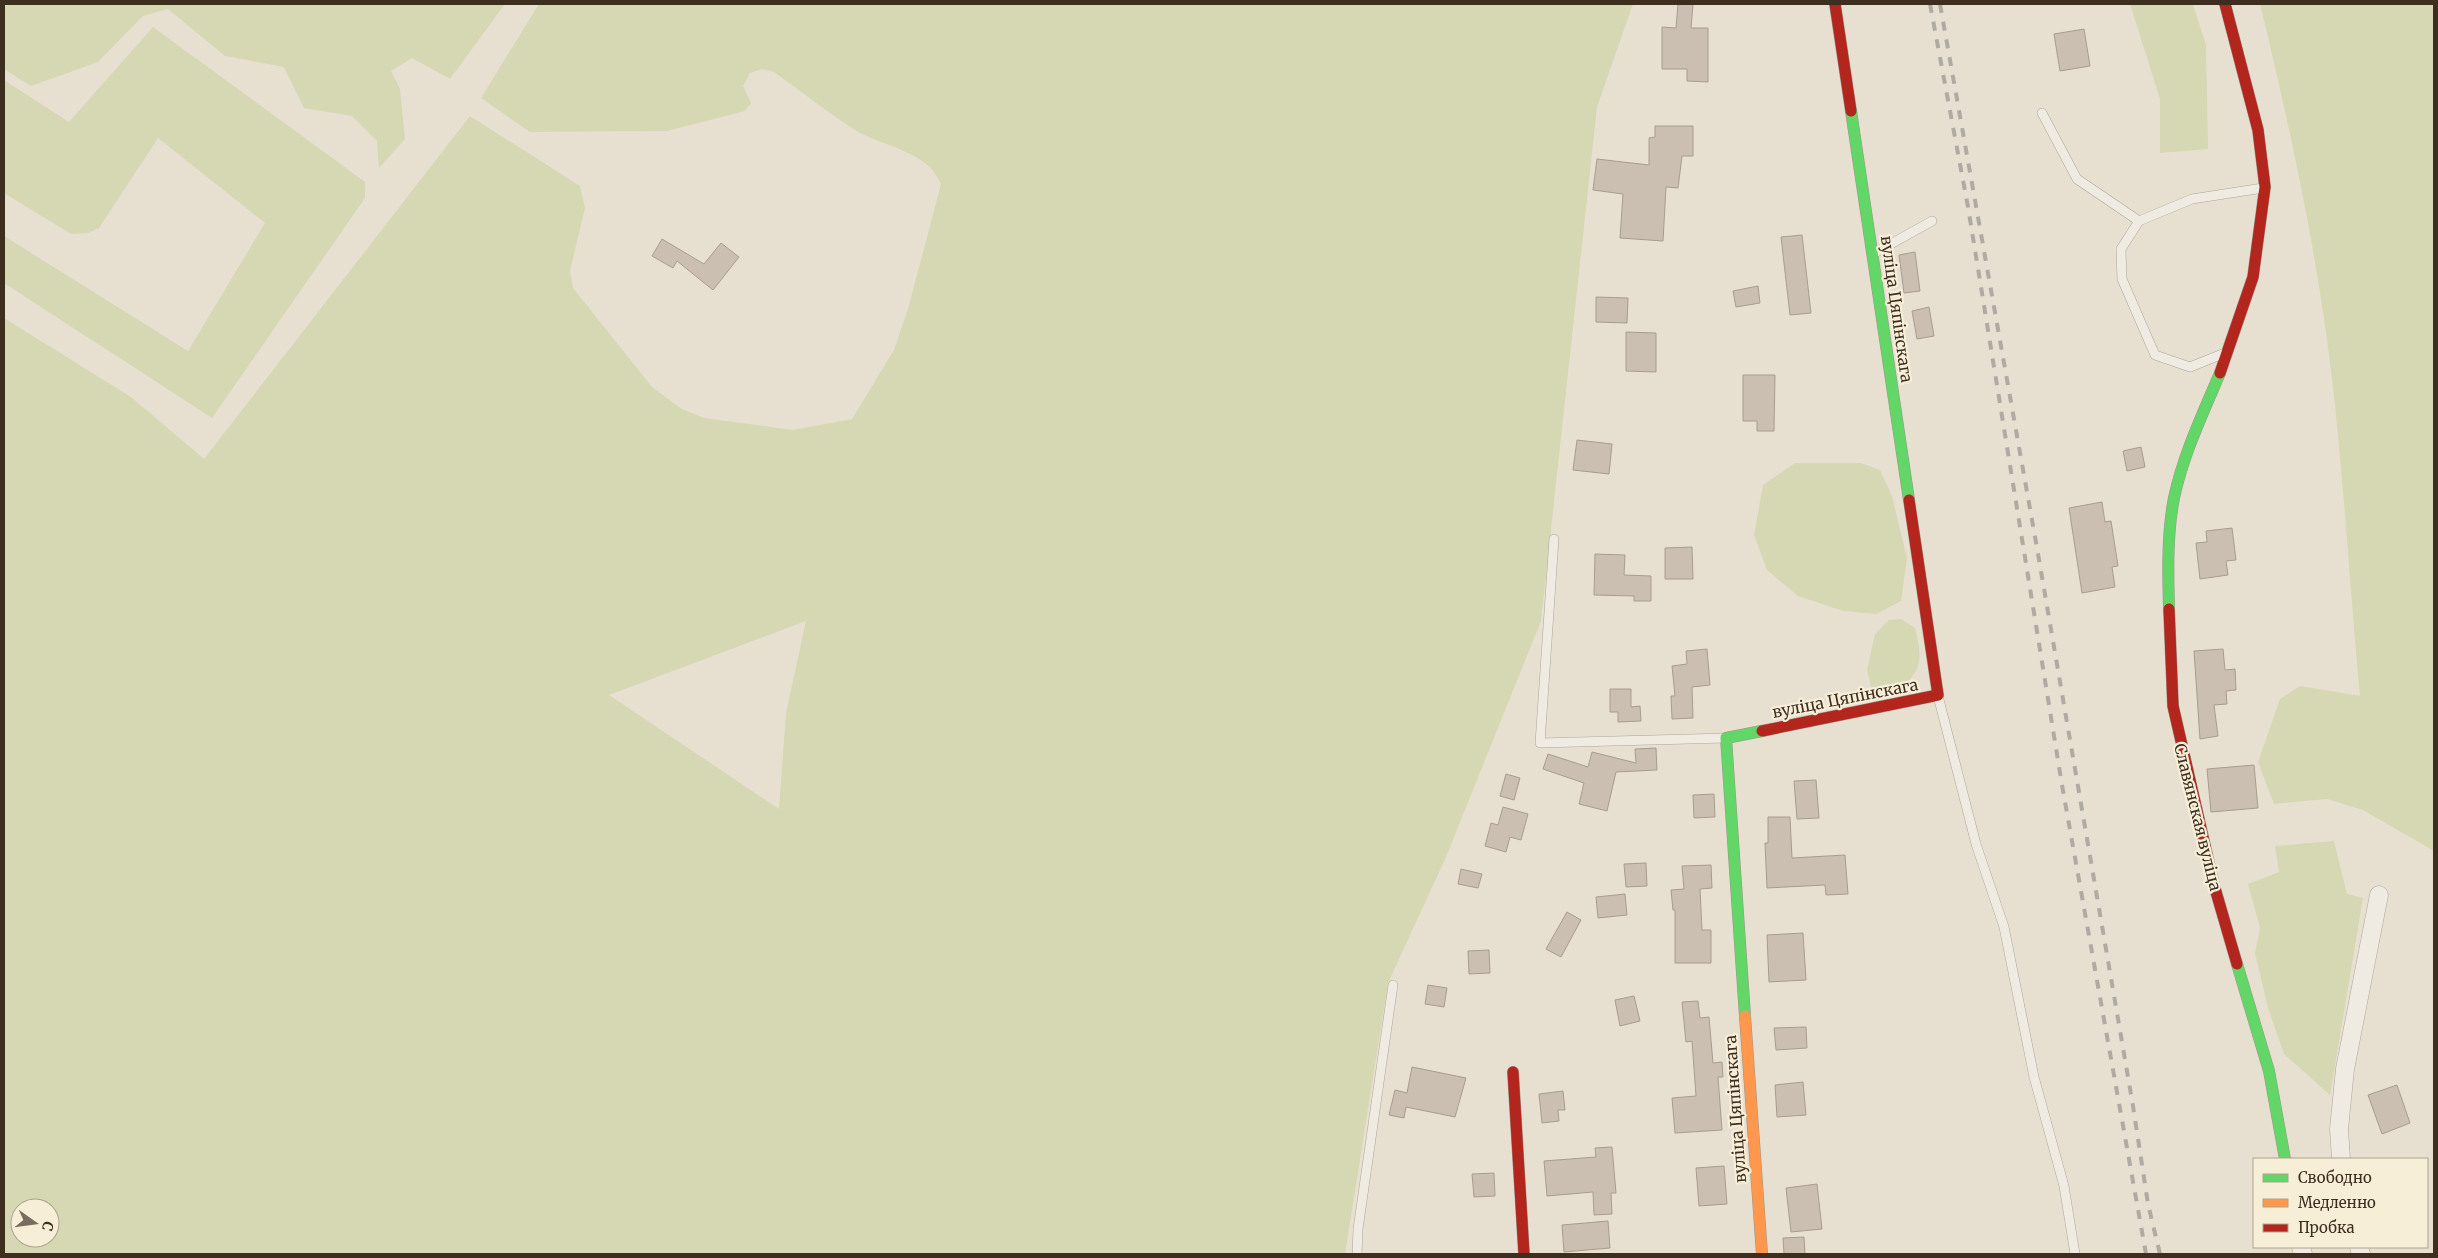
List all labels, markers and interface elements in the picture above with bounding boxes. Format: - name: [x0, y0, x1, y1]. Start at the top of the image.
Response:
- street label: вуліца Цяпінскага: [1877, 234, 1917, 384]
- street label: вуліца Цяпінскага: [1770, 674, 1920, 722]
- street label: Славянская вуліца: [2170, 741, 2226, 893]
- street label: вуліца Цяпінскага: [1720, 1034, 1750, 1184]
- legend: [2253, 1158, 2428, 1248]
- text: Свободно: [2298, 1168, 2372, 1187]
- text: Медленно: [2298, 1193, 2376, 1212]
- north arrow: [10, 1198, 60, 1248]
- text: Пробка: [2298, 1218, 2355, 1237]
- text: С: [38, 1219, 57, 1233]

